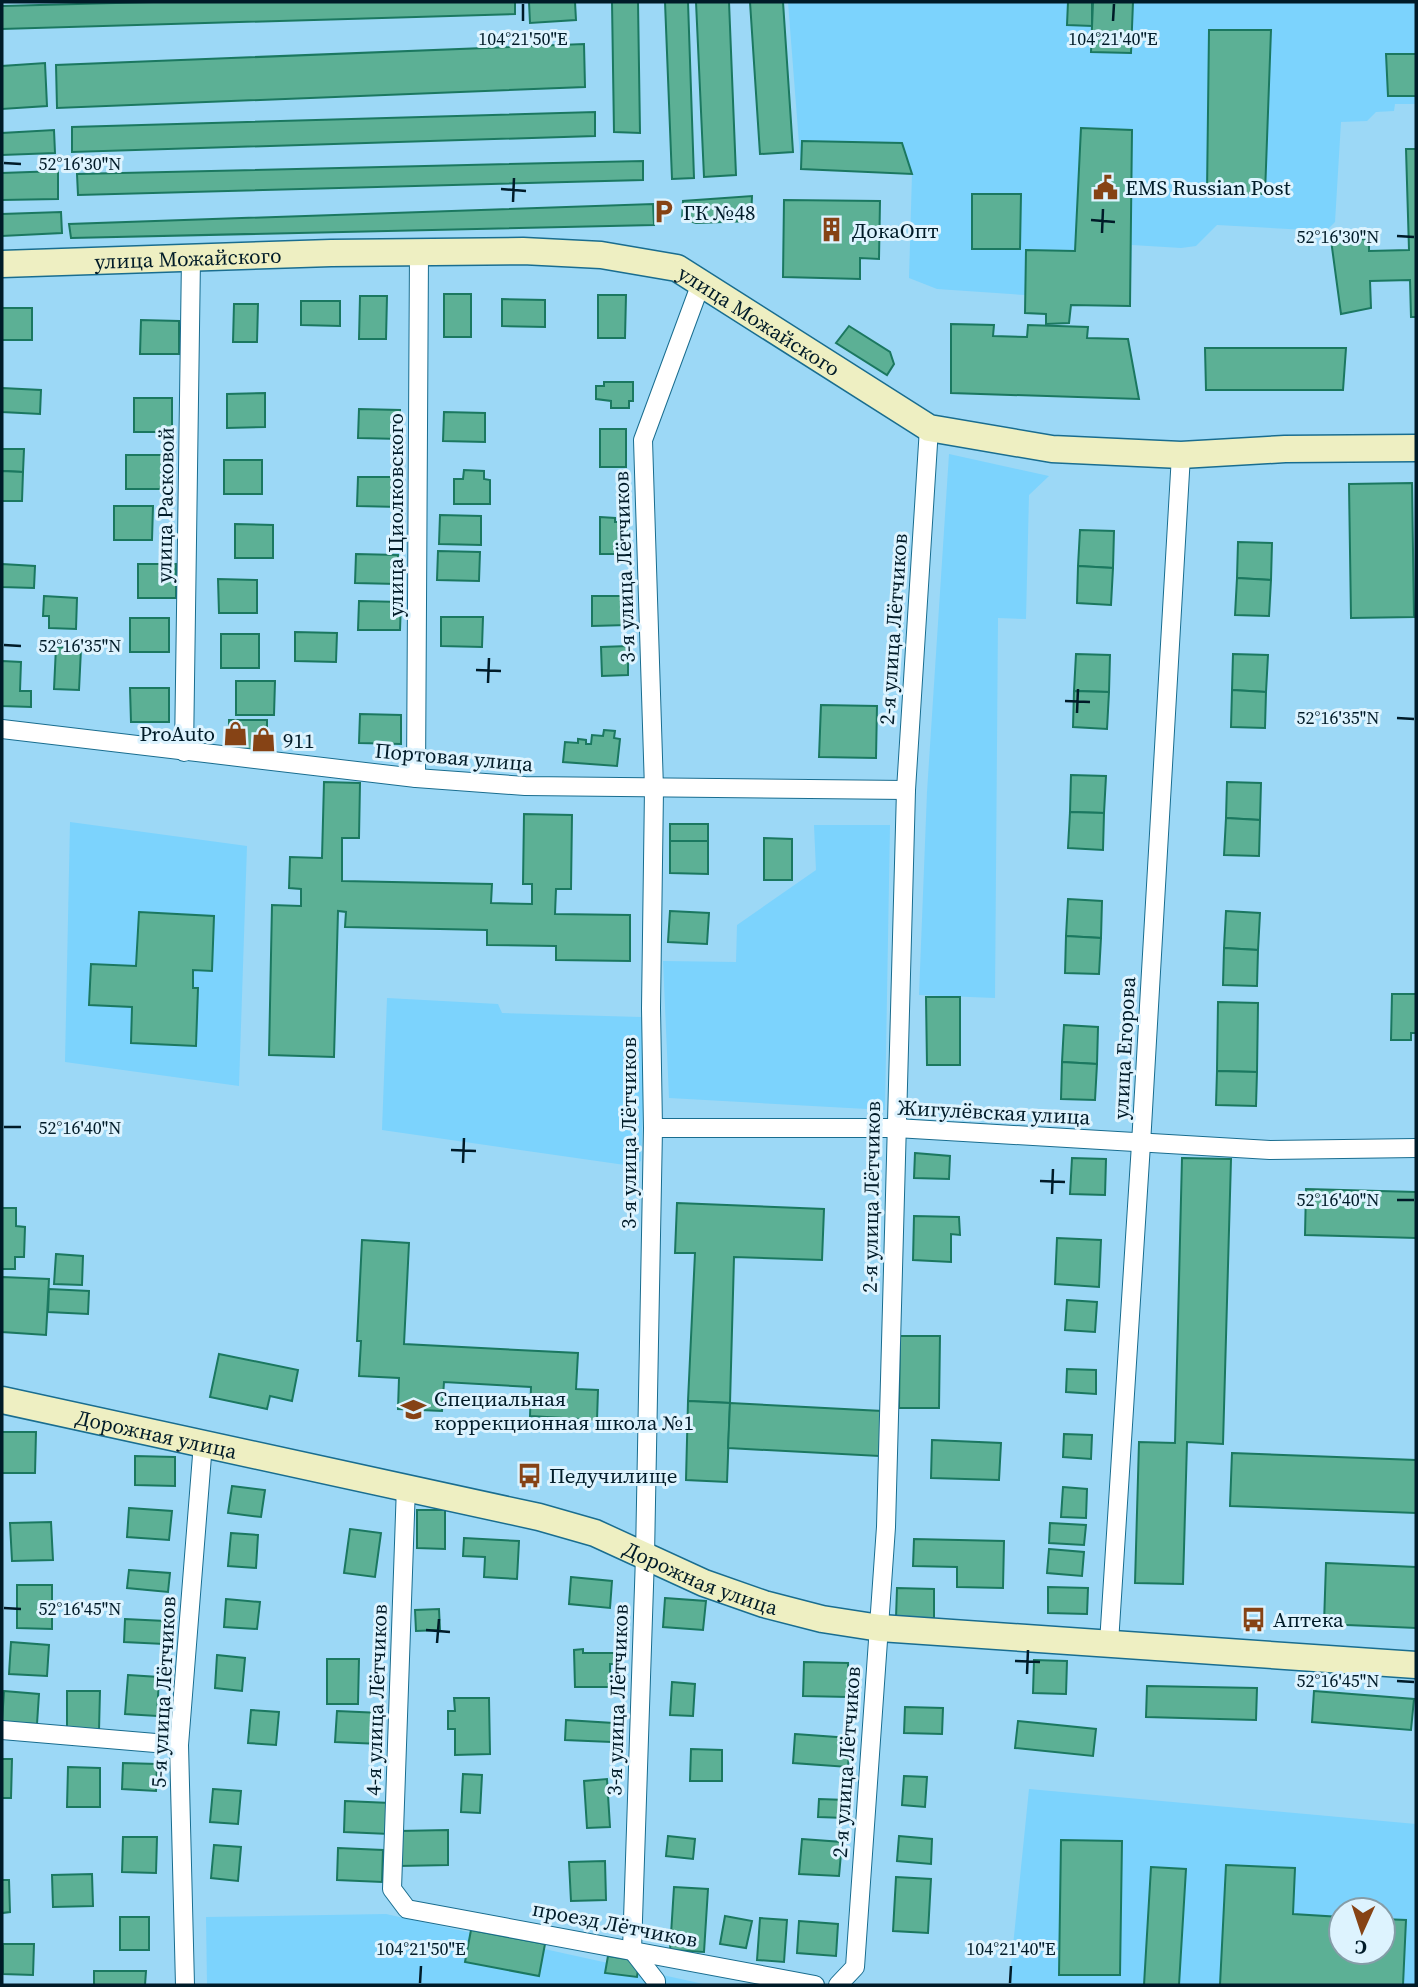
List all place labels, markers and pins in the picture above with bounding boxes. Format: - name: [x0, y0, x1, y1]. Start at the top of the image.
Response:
- public building icon: EMS Russian Рost: [1091, 173, 1119, 201]
- place label: EMS Russian Рost: [1125, 173, 1291, 202]
- parking icon: ГК №48: [649, 198, 677, 226]
- place label: ГК №48: [683, 198, 756, 227]
- building icon: ДокаОпт: [818, 216, 846, 244]
- place label: ДокаОпт: [852, 216, 939, 245]
- place label: ProAuto: [139, 719, 215, 748]
- shop icon: ProAuto: [221, 719, 249, 747]
- shop icon: 911: [249, 726, 277, 754]
- place label: 911: [283, 726, 315, 755]
- place label: Специальная коррекционная школа №1: [434, 1384, 694, 1437]
- school or university icon: Специальная коррекционная школа №1: [400, 1396, 428, 1424]
- bus stop icon: Педучилище: [515, 1461, 543, 1489]
- place label: Педучилище: [549, 1461, 677, 1490]
- bus stop icon: Аптека: [1239, 1605, 1267, 1633]
- place label: Аптека: [1273, 1605, 1344, 1634]

